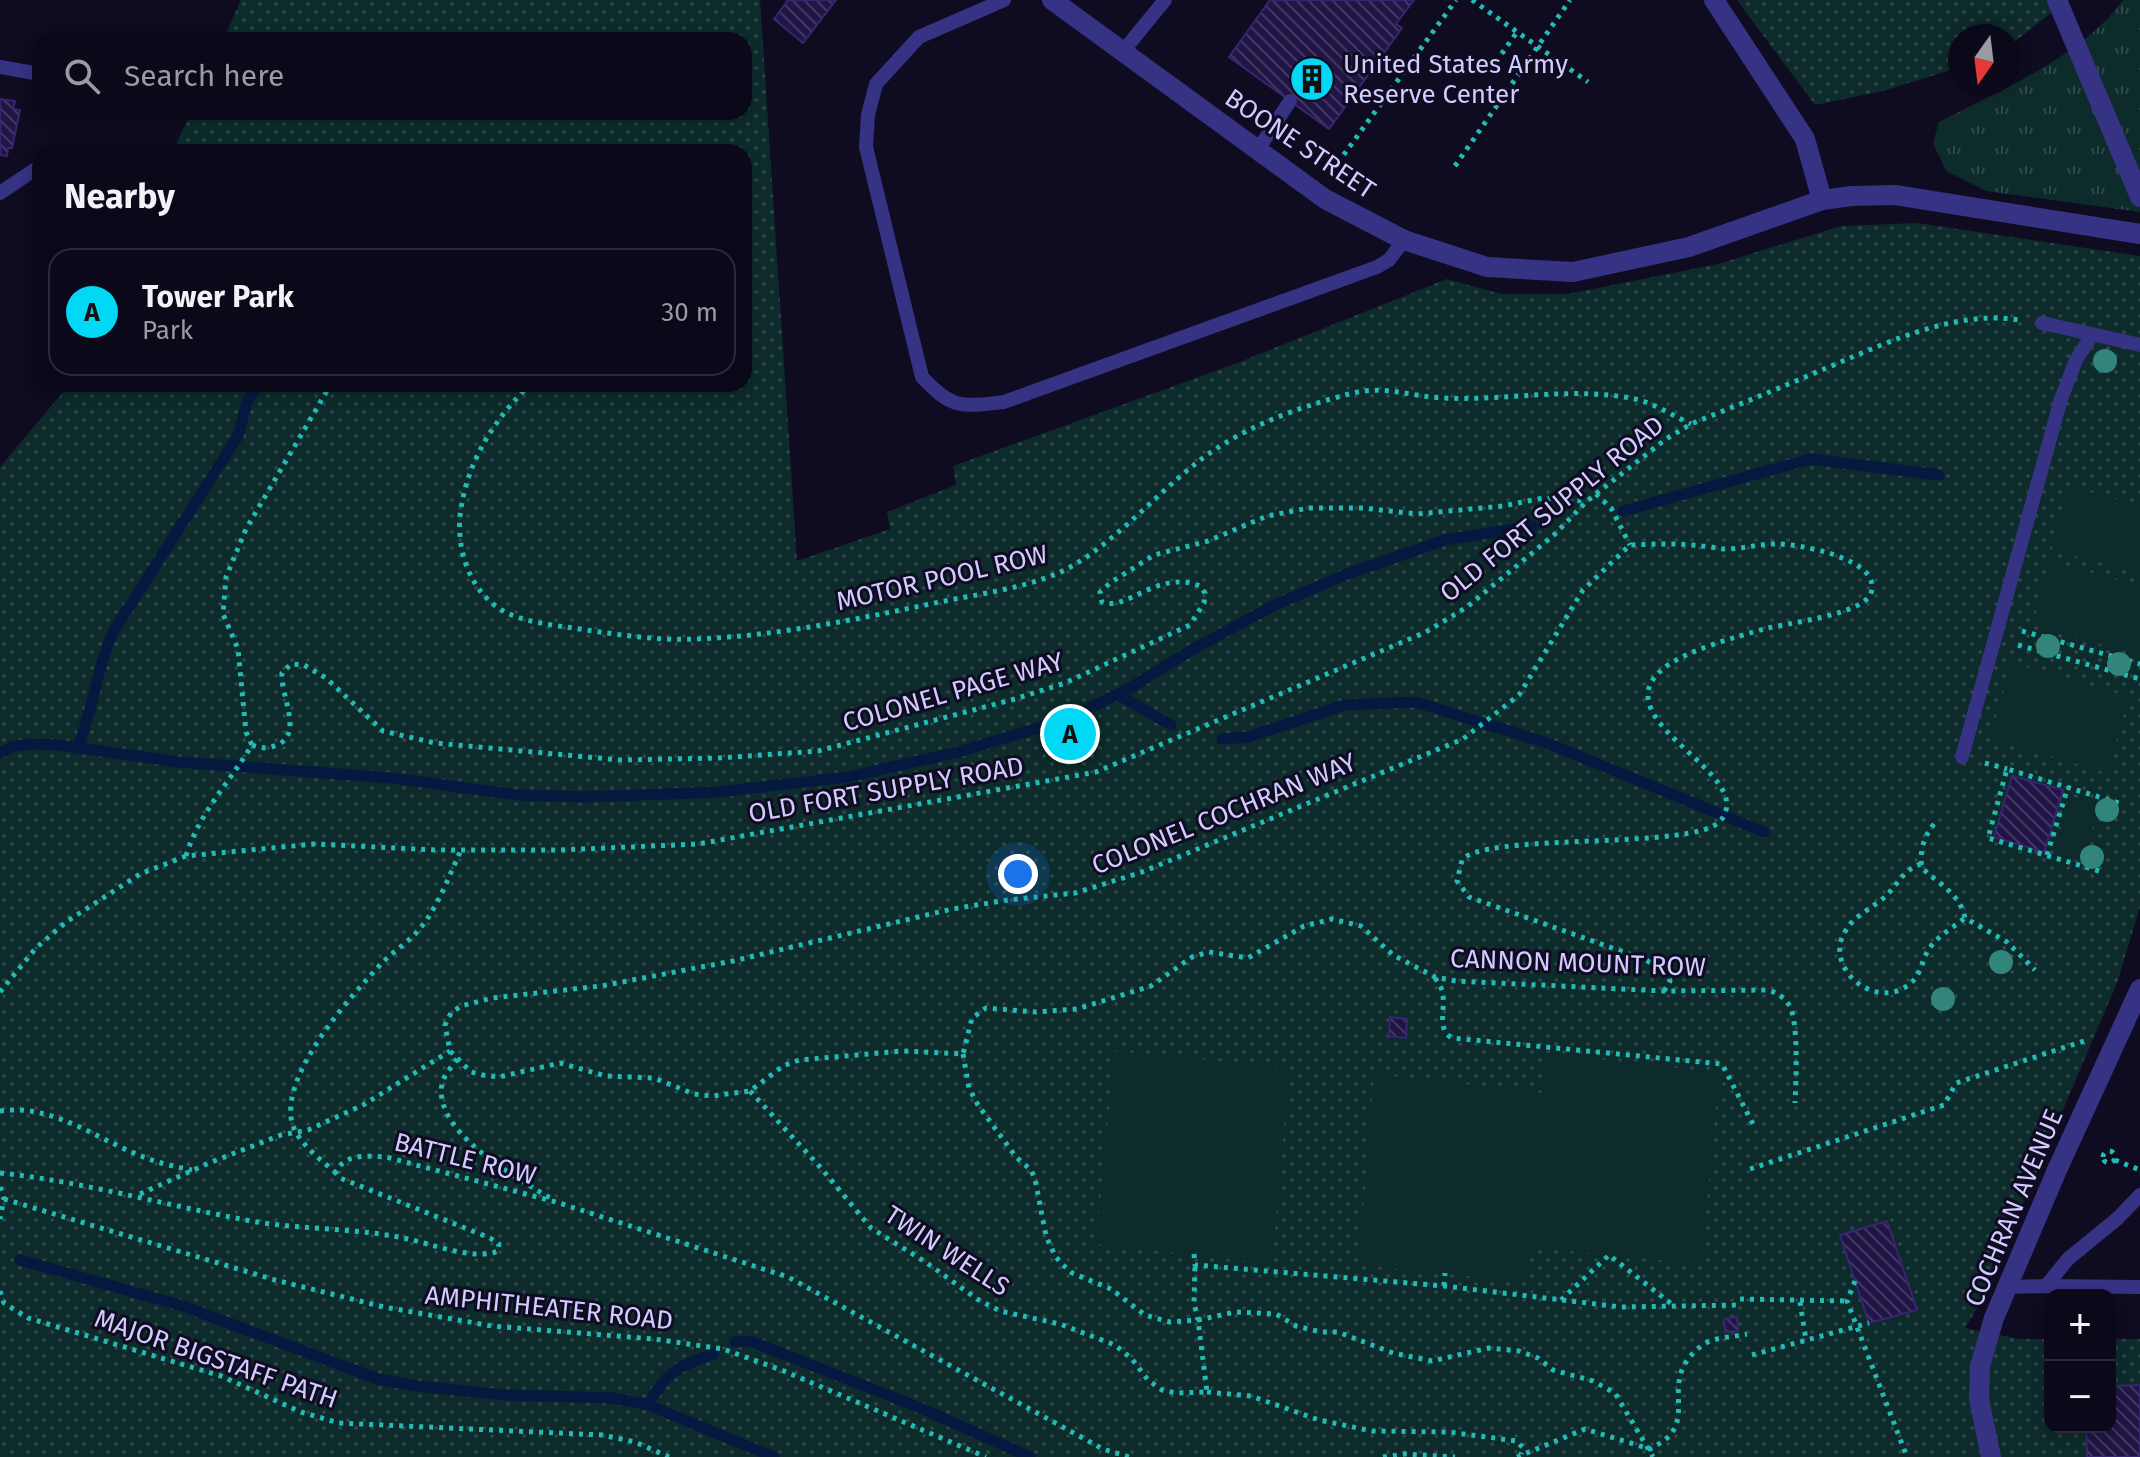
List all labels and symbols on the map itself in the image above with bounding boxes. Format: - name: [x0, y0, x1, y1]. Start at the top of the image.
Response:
- north arrow: [1948, 24, 2020, 96]
- place label: United States Army Reserve Center: [1343, 49, 1568, 110]
- building icon: United States Army Reserve Center: [1288, 55, 1336, 103]
- street label: BOONE STREET: [1219, 82, 1381, 206]
- street label: OLD FORT SUPPLY ROAD: [1434, 409, 1670, 609]
- street label: MOTOR POOL ROW: [833, 539, 1051, 617]
- street label: COLONEL PAGE WAY: [839, 645, 1068, 738]
- pin: A: [1044, 704, 1096, 764]
- street label: COLONEL COCHRAN WAY: [1087, 747, 1361, 881]
- street label: OLD FORT SUPPLY ROAD: [746, 751, 1026, 829]
- your location: [998, 854, 1038, 894]
- street label: CANNON MOUNT ROW: [1450, 943, 1706, 983]
- street label: COCHRAN AVENUE: [1958, 1105, 2070, 1311]
- street label: BATTLE ROW: [391, 1126, 539, 1192]
- street label: TWIN WELLS: [879, 1199, 1015, 1303]
- street label: AMPHITHEATER ROAD: [424, 1280, 674, 1336]
- street label: MAJOR BIGSTAFF PATH: [90, 1303, 342, 1415]

